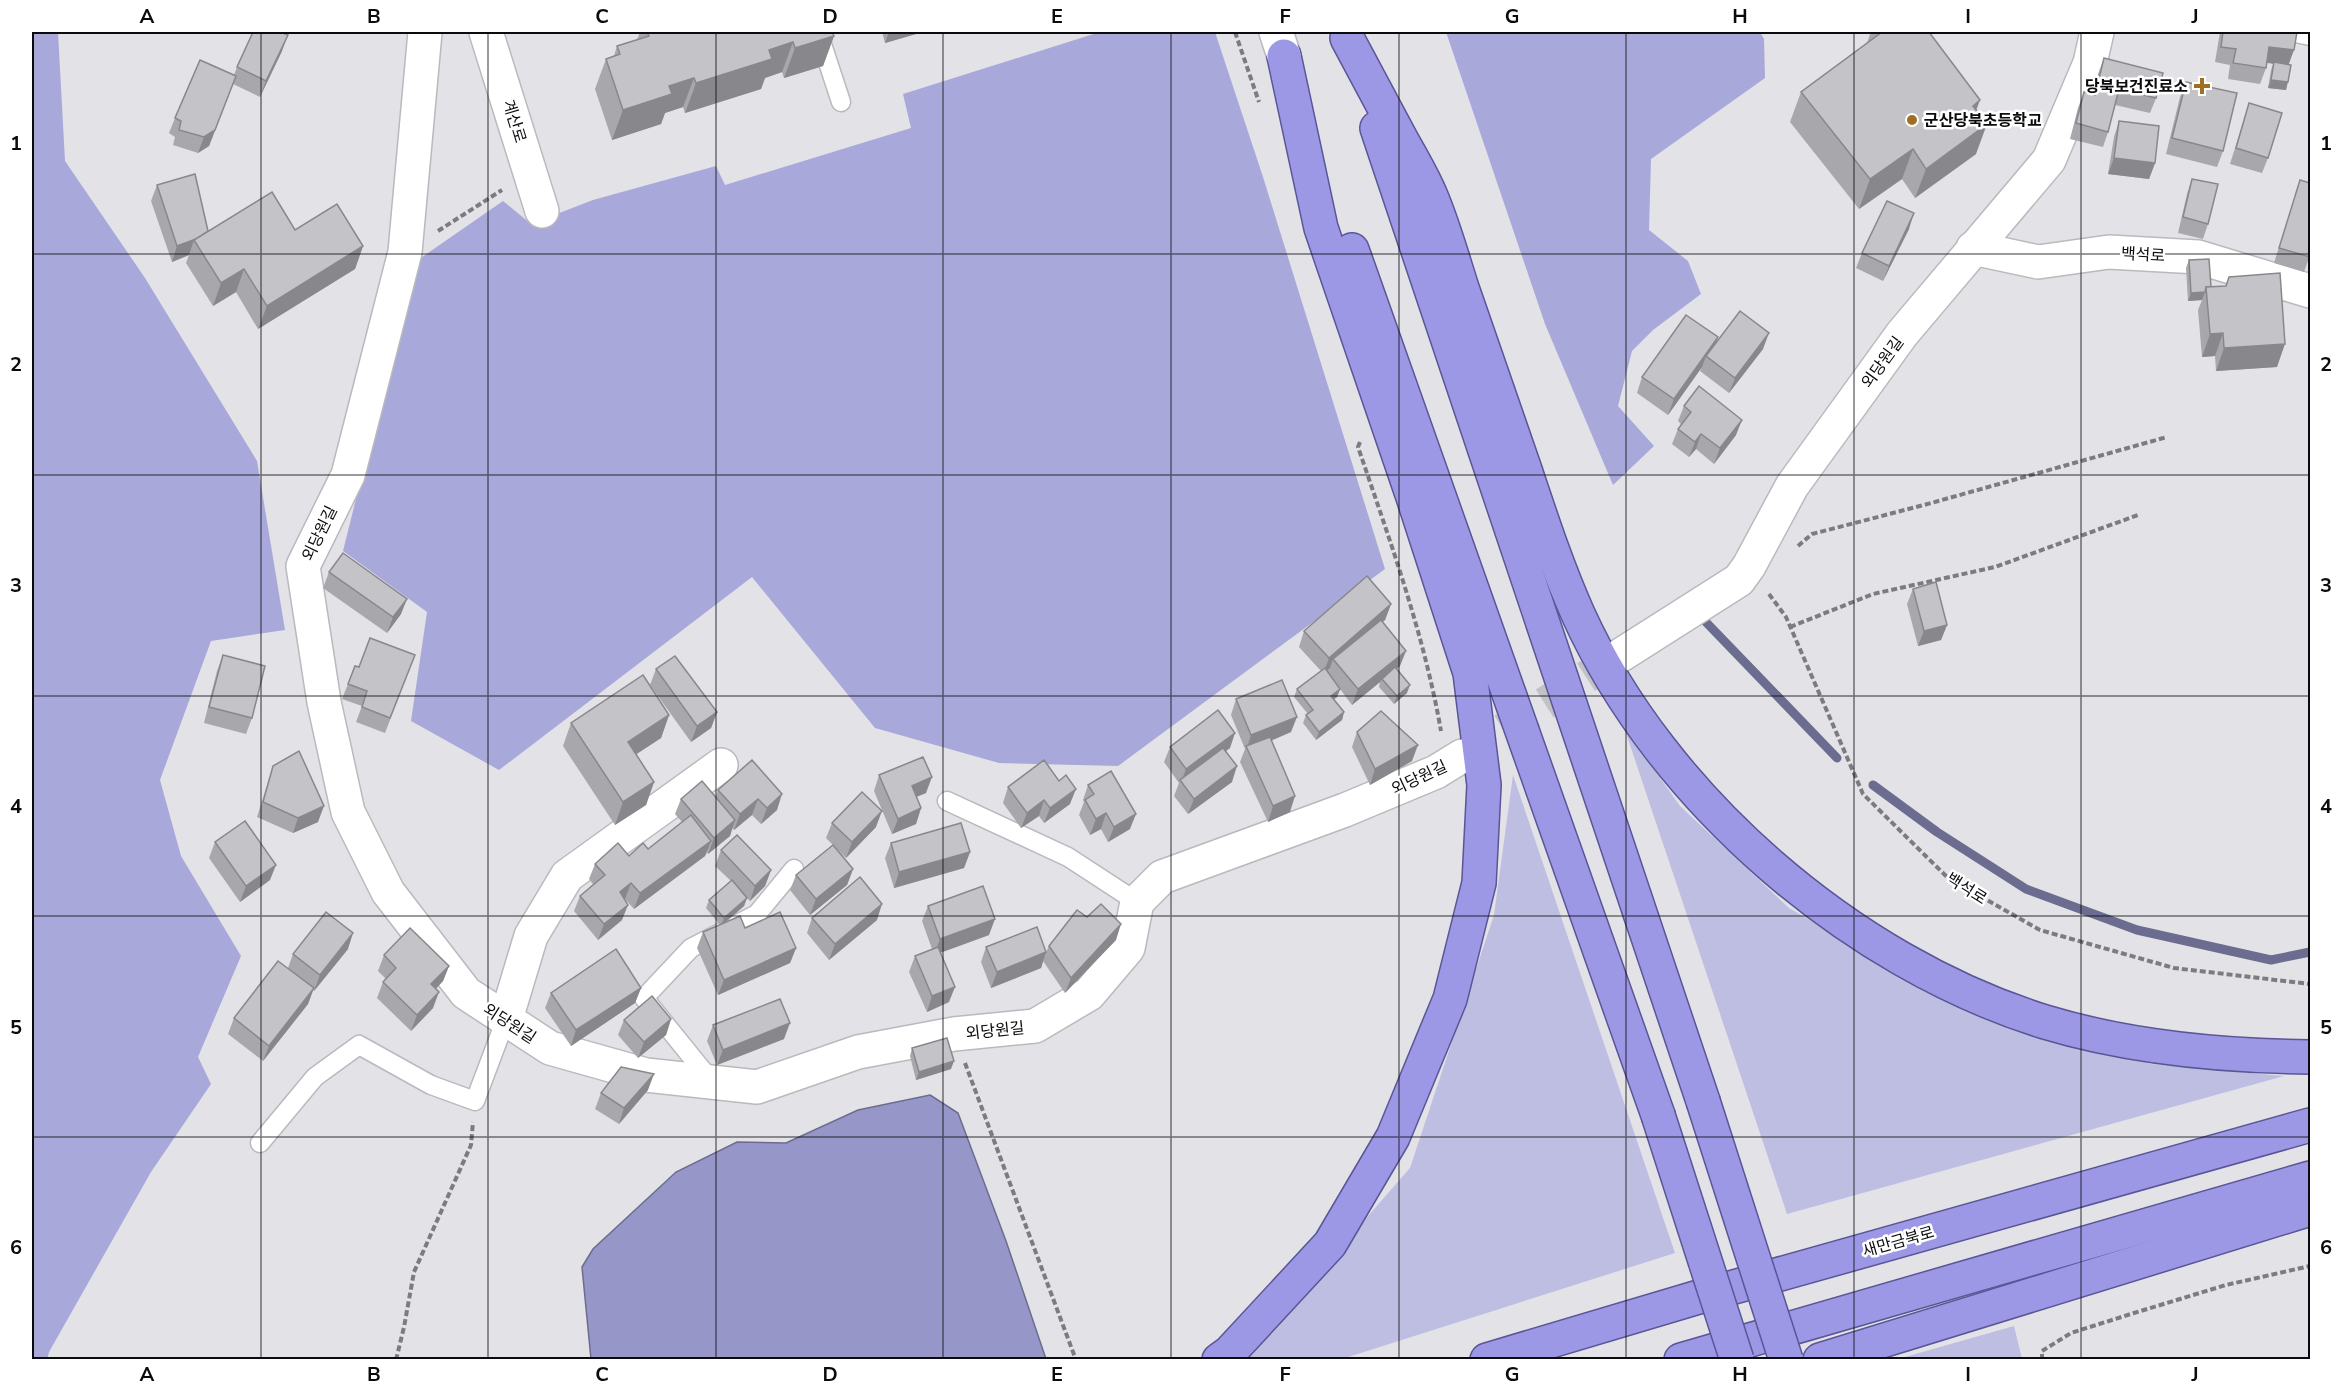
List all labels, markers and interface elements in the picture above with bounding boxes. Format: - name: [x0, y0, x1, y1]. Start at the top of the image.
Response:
- text: A: [140, 3, 155, 30]
- text: B: [367, 3, 381, 30]
- text: C: [595, 3, 609, 30]
- text: D: [822, 3, 838, 30]
- text: E: [1051, 3, 1063, 30]
- text: F: [1279, 3, 1291, 30]
- text: G: [1505, 3, 1519, 30]
- text: H: [1732, 3, 1748, 30]
- text: I: [1965, 3, 1971, 30]
- text: J: [2190, 3, 2199, 30]
- place label: 당북보건진료소: [2085, 76, 2188, 98]
- marker: 당북보건진료소: [2193, 77, 2211, 95]
- street label: 계산로: [497, 97, 531, 146]
- place label: 군산당북초등학교: [1924, 110, 2042, 132]
- marker: 군산당북초등학교: [1905, 113, 1919, 127]
- text: 1: [10, 130, 22, 157]
- text: 1: [2320, 130, 2332, 157]
- street label: 백석로: [2120, 243, 2166, 267]
- street label: 외당원길: [1857, 332, 1909, 393]
- text: 2: [10, 351, 22, 378]
- text: 2: [2320, 351, 2332, 378]
- street label: 외당원길: [297, 502, 343, 565]
- text: 3: [10, 572, 22, 599]
- text: 3: [2320, 572, 2332, 599]
- street label: 외당원길: [1388, 755, 1451, 800]
- text: 4: [10, 793, 22, 820]
- text: 4: [2320, 793, 2332, 820]
- street label: 백석로: [1942, 868, 1991, 910]
- street label: 외당원길: [479, 999, 540, 1049]
- text: 5: [10, 1014, 22, 1041]
- text: 5: [2320, 1014, 2332, 1041]
- street label: 외당원길: [965, 1017, 1026, 1045]
- street label: 새만금북로: [1860, 1221, 1937, 1263]
- text: 6: [10, 1234, 22, 1261]
- text: 6: [2320, 1234, 2332, 1261]
- text: A: [140, 1361, 155, 1388]
- text: B: [367, 1361, 381, 1388]
- text: C: [595, 1361, 609, 1388]
- text: D: [822, 1361, 838, 1388]
- text: E: [1051, 1361, 1063, 1388]
- text: F: [1279, 1361, 1291, 1388]
- text: G: [1505, 1361, 1519, 1388]
- text: H: [1732, 1361, 1748, 1388]
- text: I: [1965, 1361, 1971, 1388]
- text: J: [2190, 1361, 2199, 1388]

